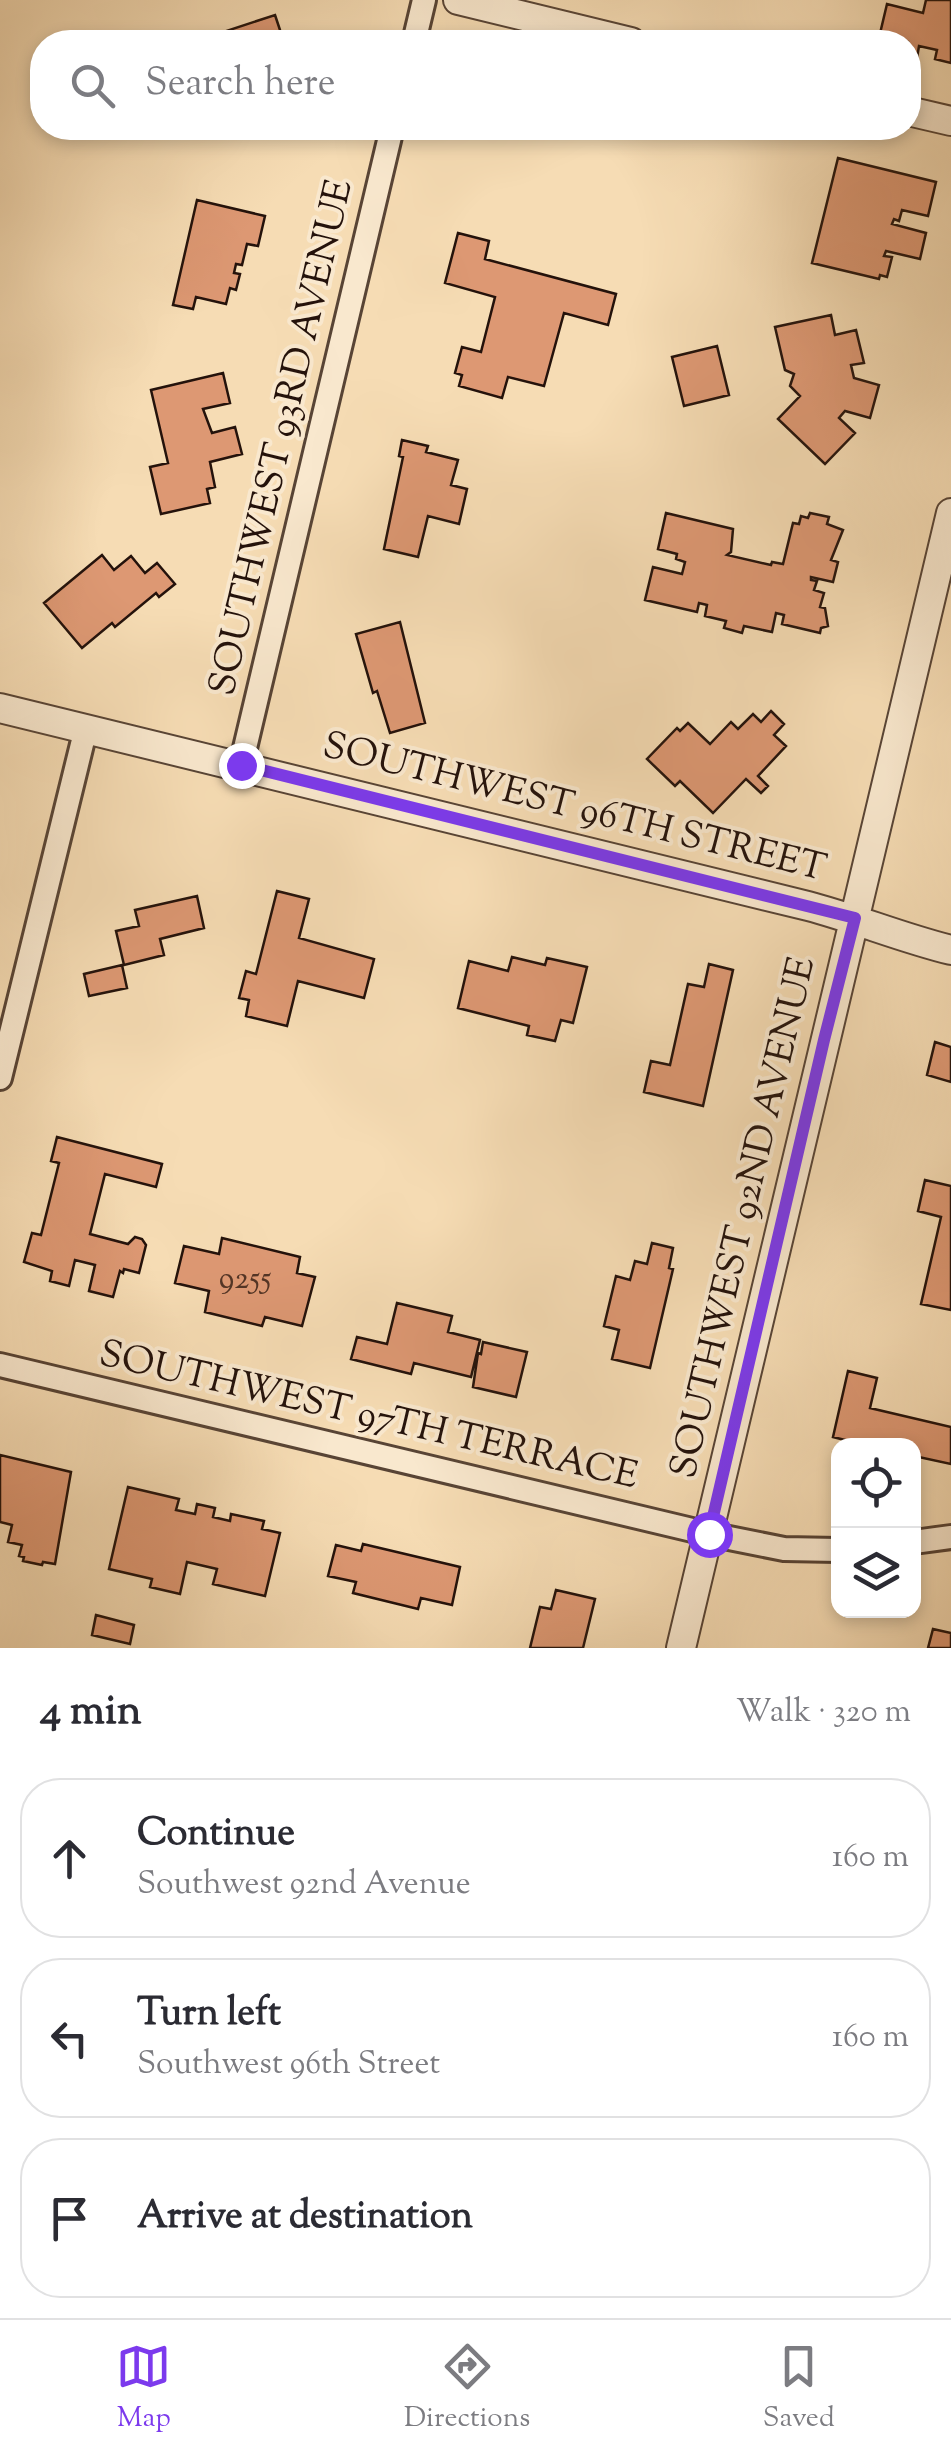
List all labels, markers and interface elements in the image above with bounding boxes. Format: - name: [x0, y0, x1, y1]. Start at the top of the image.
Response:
- search box: [30, 30, 921, 140]
- icon: search: [65, 58, 120, 113]
- text: Search here: [145, 58, 336, 112]
- street label: SOUTHWEST 93RD AVENUE: [197, 175, 369, 701]
- street label: SOUTHWEST 96TH STREET: [317, 720, 831, 898]
- route end: [219, 743, 265, 789]
- street label: SOUTHWEST 92ND AVENUE: [659, 952, 831, 1484]
- house number: 9255: [219, 1257, 271, 1303]
- street label: SOUTHWEST 97TH TERRACE: [93, 1329, 643, 1505]
- map controls: [831, 1438, 921, 1618]
- button: locate: [831, 1438, 921, 1528]
- route start: [687, 1512, 733, 1558]
- button: layers: [831, 1528, 921, 1618]
- text: 4 min: [40, 1683, 142, 1743]
- text: Walk · 320 m: [736, 1690, 911, 1736]
- text: Continue: [137, 1808, 295, 1862]
- icon: ahead: [42, 1831, 97, 1886]
- text: 160 m: [832, 1835, 909, 1881]
- text: Southwest 92nd Avenue: [137, 1862, 471, 1908]
- text: Turn left: [137, 1988, 281, 2042]
- icon: left: [42, 2011, 97, 2066]
- text: 160 m: [832, 2015, 909, 2061]
- text: Southwest 96th Street: [137, 2042, 440, 2088]
- icon: arrive: [42, 2191, 97, 2246]
- text: Arrive at destination: [137, 2191, 473, 2245]
- tab: Map: [116, 2339, 171, 2439]
- tab: Directions: [404, 2339, 530, 2439]
- tab: Saved: [763, 2339, 835, 2439]

